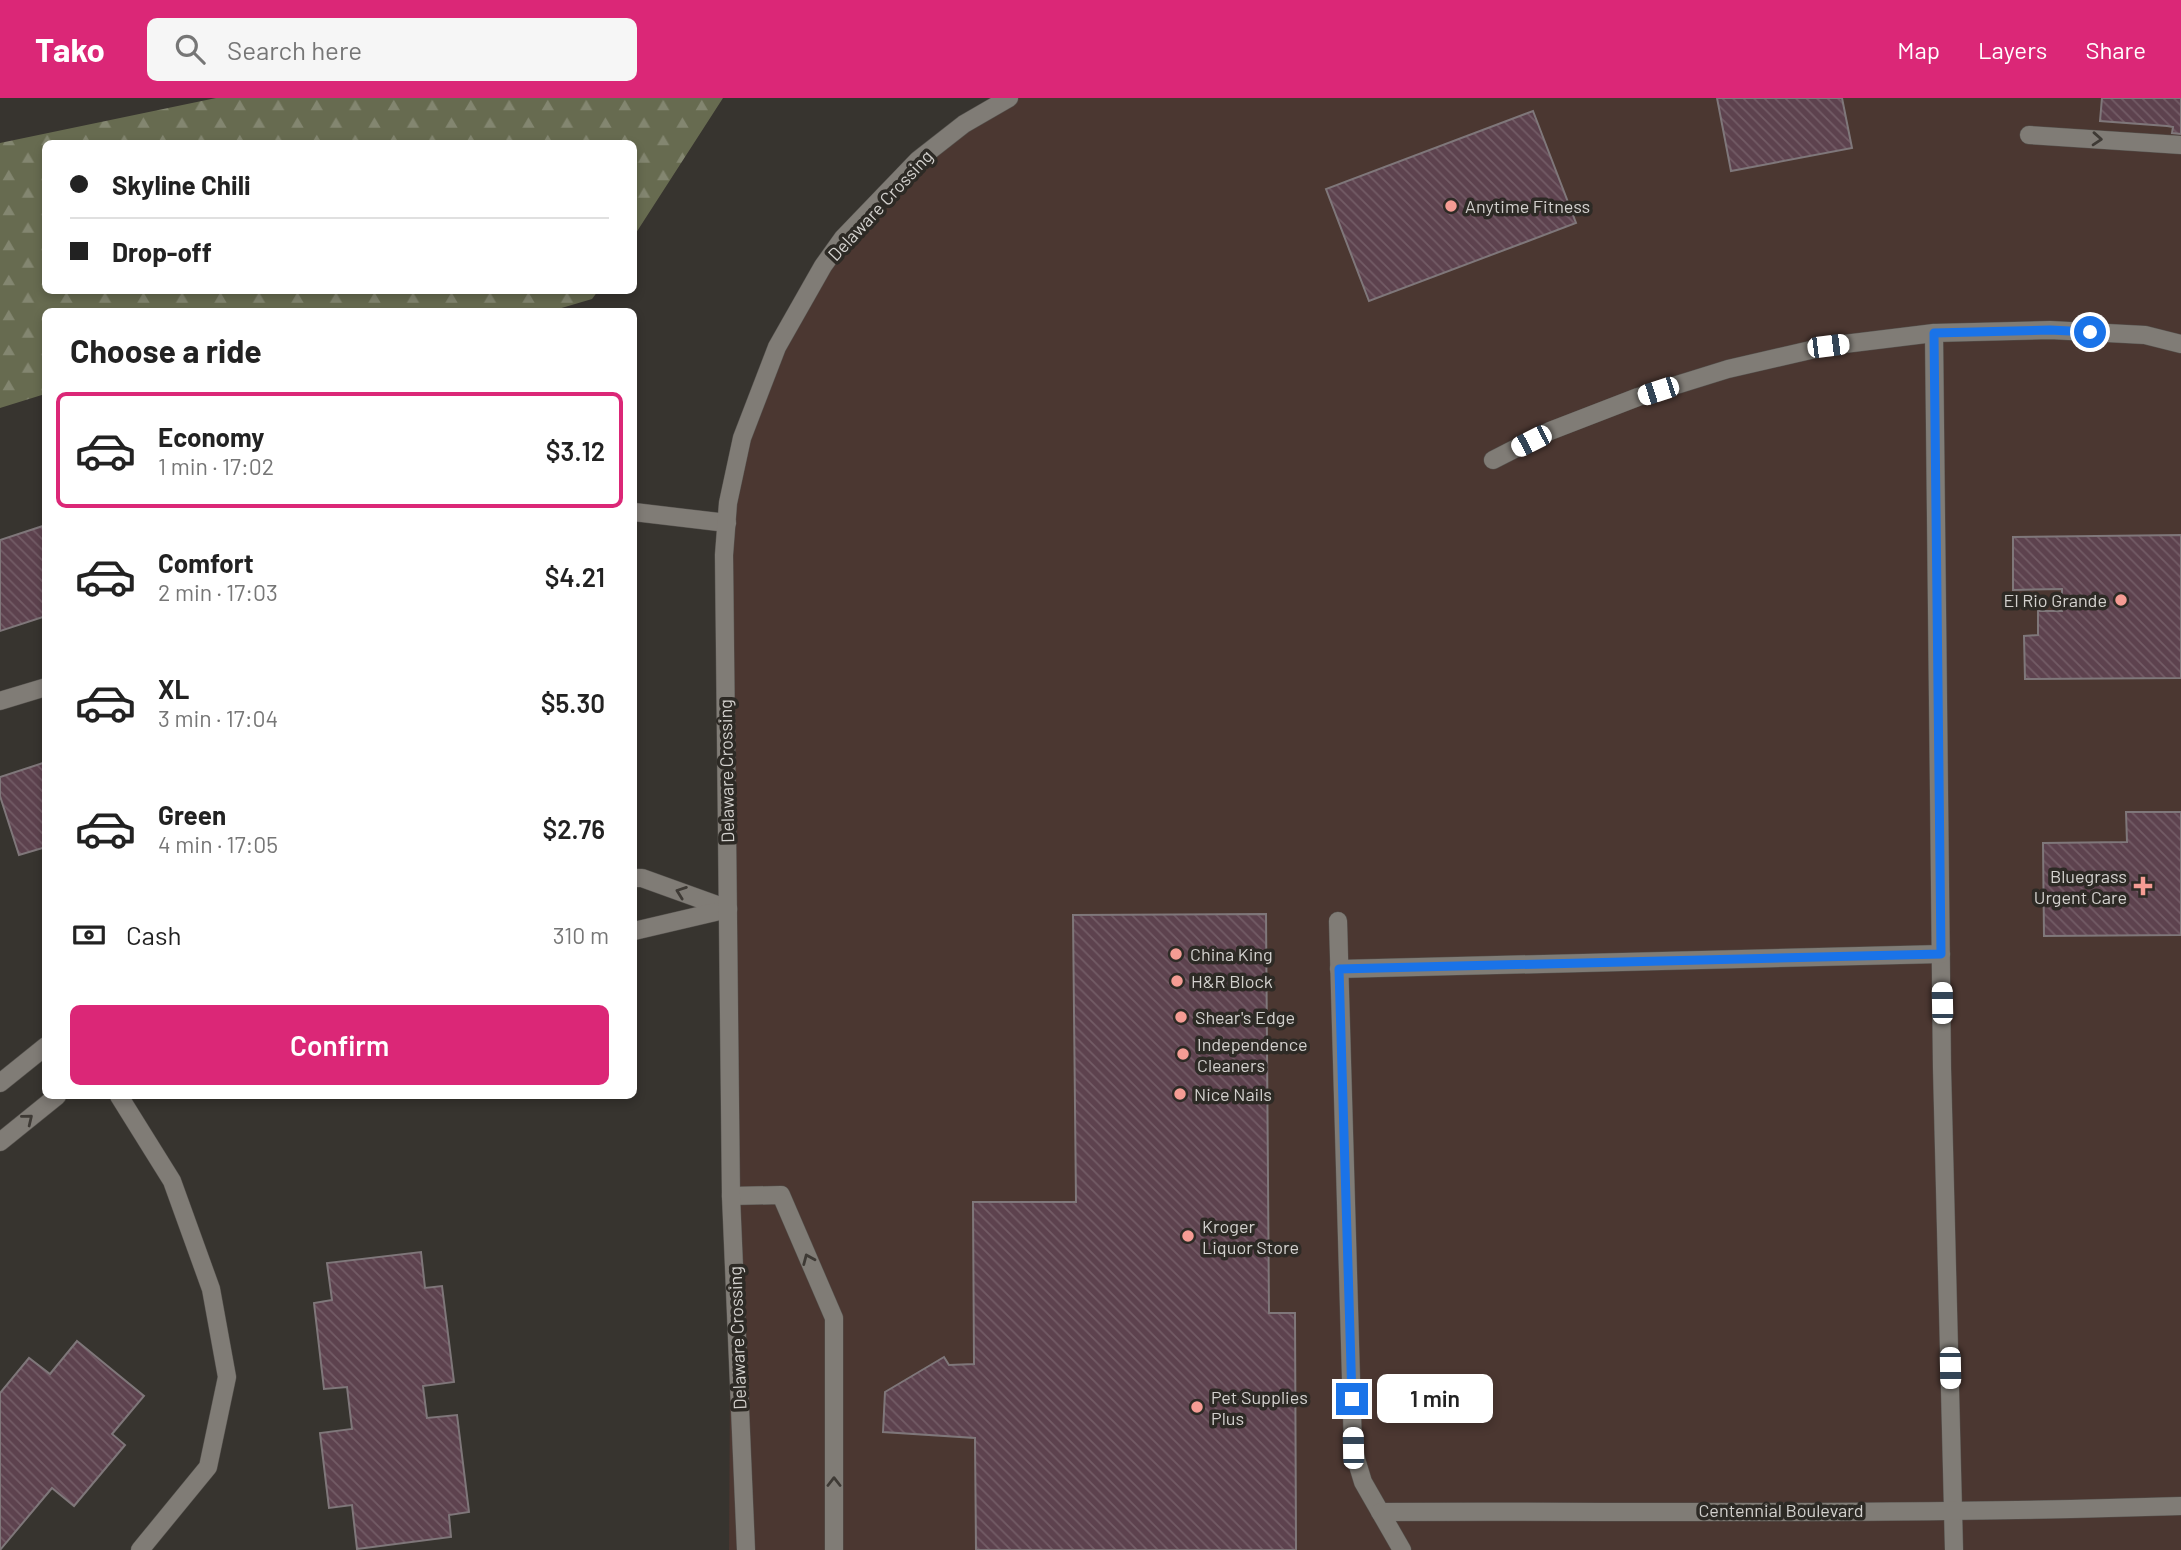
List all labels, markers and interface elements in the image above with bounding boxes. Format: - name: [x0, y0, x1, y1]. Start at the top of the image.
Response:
- search box: [147, 18, 637, 81]
- text: Tako: [35, 29, 105, 69]
- icon: search: [171, 30, 209, 68]
- text: Search here: [227, 34, 362, 65]
- text: Map: [1897, 35, 1940, 64]
- text: Layers: [1978, 35, 2047, 64]
- text: Share: [2085, 35, 2146, 64]
- one-way arrow: [2092, 132, 2103, 147]
- street label: Delaware Crossing: [823, 145, 937, 265]
- text: Skyline Chili: [112, 169, 251, 200]
- place label: Anytime Fitness: [1465, 195, 1590, 217]
- marker: Anytime Fitness: [1443, 198, 1459, 214]
- text: Drop-off: [112, 236, 212, 267]
- route start: [2074, 316, 2106, 348]
- text: Choose a ride: [70, 331, 262, 369]
- car: [1806, 333, 1851, 359]
- car: [1635, 375, 1682, 407]
- icon: car: [74, 419, 137, 482]
- text: Economy: [158, 421, 264, 452]
- car: [1508, 422, 1555, 460]
- text: $3.12: [546, 435, 605, 466]
- text: 1 min · 17:02: [158, 452, 274, 480]
- icon: car: [74, 545, 137, 608]
- text: Comfort: [158, 547, 254, 578]
- text: $4.21: [545, 561, 605, 592]
- text: 2 min · 17:03: [158, 578, 278, 606]
- place label: El Rio Grande: [2004, 589, 2107, 611]
- marker: El Rio Grande: [2113, 592, 2129, 608]
- icon: car: [74, 671, 137, 734]
- text: XL: [158, 673, 189, 704]
- text: $5.30: [541, 687, 605, 718]
- street label: Delaware Crossing: [714, 699, 738, 843]
- text: 3 min · 17:04: [158, 704, 278, 732]
- icon: car: [74, 797, 137, 860]
- text: Green: [158, 799, 226, 830]
- text: $2.76: [542, 813, 605, 844]
- text: 4 min · 17:05: [158, 830, 278, 858]
- place label: Bluegrass Urgent Care: [2034, 865, 2127, 908]
- marker: Bluegrass Urgent Care: [2133, 876, 2153, 896]
- one-way arrow: [675, 886, 687, 900]
- icon: cash: [70, 916, 108, 954]
- text: Cash: [126, 919, 181, 950]
- text: 310 m: [553, 921, 609, 949]
- place label: China King: [1190, 943, 1273, 965]
- marker: China King: [1168, 946, 1184, 962]
- place label: H&R Block: [1191, 970, 1273, 992]
- marker: H&R Block: [1169, 973, 1185, 989]
- car: [1932, 982, 1953, 1024]
- button: Confirm: [70, 1005, 609, 1085]
- place label: Shear's Edge: [1195, 1006, 1295, 1028]
- marker: Shear's Edge: [1173, 1009, 1189, 1025]
- place label: Independence Cleaners: [1197, 1033, 1308, 1076]
- marker: Independence Cleaners: [1175, 1046, 1191, 1062]
- place label: Nice Nails: [1194, 1083, 1272, 1105]
- marker: Nice Nails: [1172, 1086, 1188, 1102]
- one-way arrow: [20, 1115, 33, 1127]
- place label: Kroger Liquor Store: [1202, 1215, 1299, 1258]
- marker: Kroger Liquor Store: [1180, 1228, 1196, 1244]
- one-way arrow: [803, 1254, 817, 1266]
- street label: Delaware Crossing: [723, 1266, 751, 1410]
- car: [1940, 1347, 1961, 1389]
- callout: 1 min: [1376, 1374, 1492, 1424]
- route end: [1336, 1383, 1368, 1415]
- text: 1 min: [1410, 1384, 1460, 1412]
- place label: Pet Supplies Plus: [1211, 1386, 1308, 1429]
- marker: Pet Supplies Plus: [1189, 1399, 1205, 1415]
- car: [1343, 1427, 1364, 1469]
- one-way arrow: [826, 1476, 842, 1487]
- street label: Centennial Boulevard: [1698, 1499, 1864, 1521]

